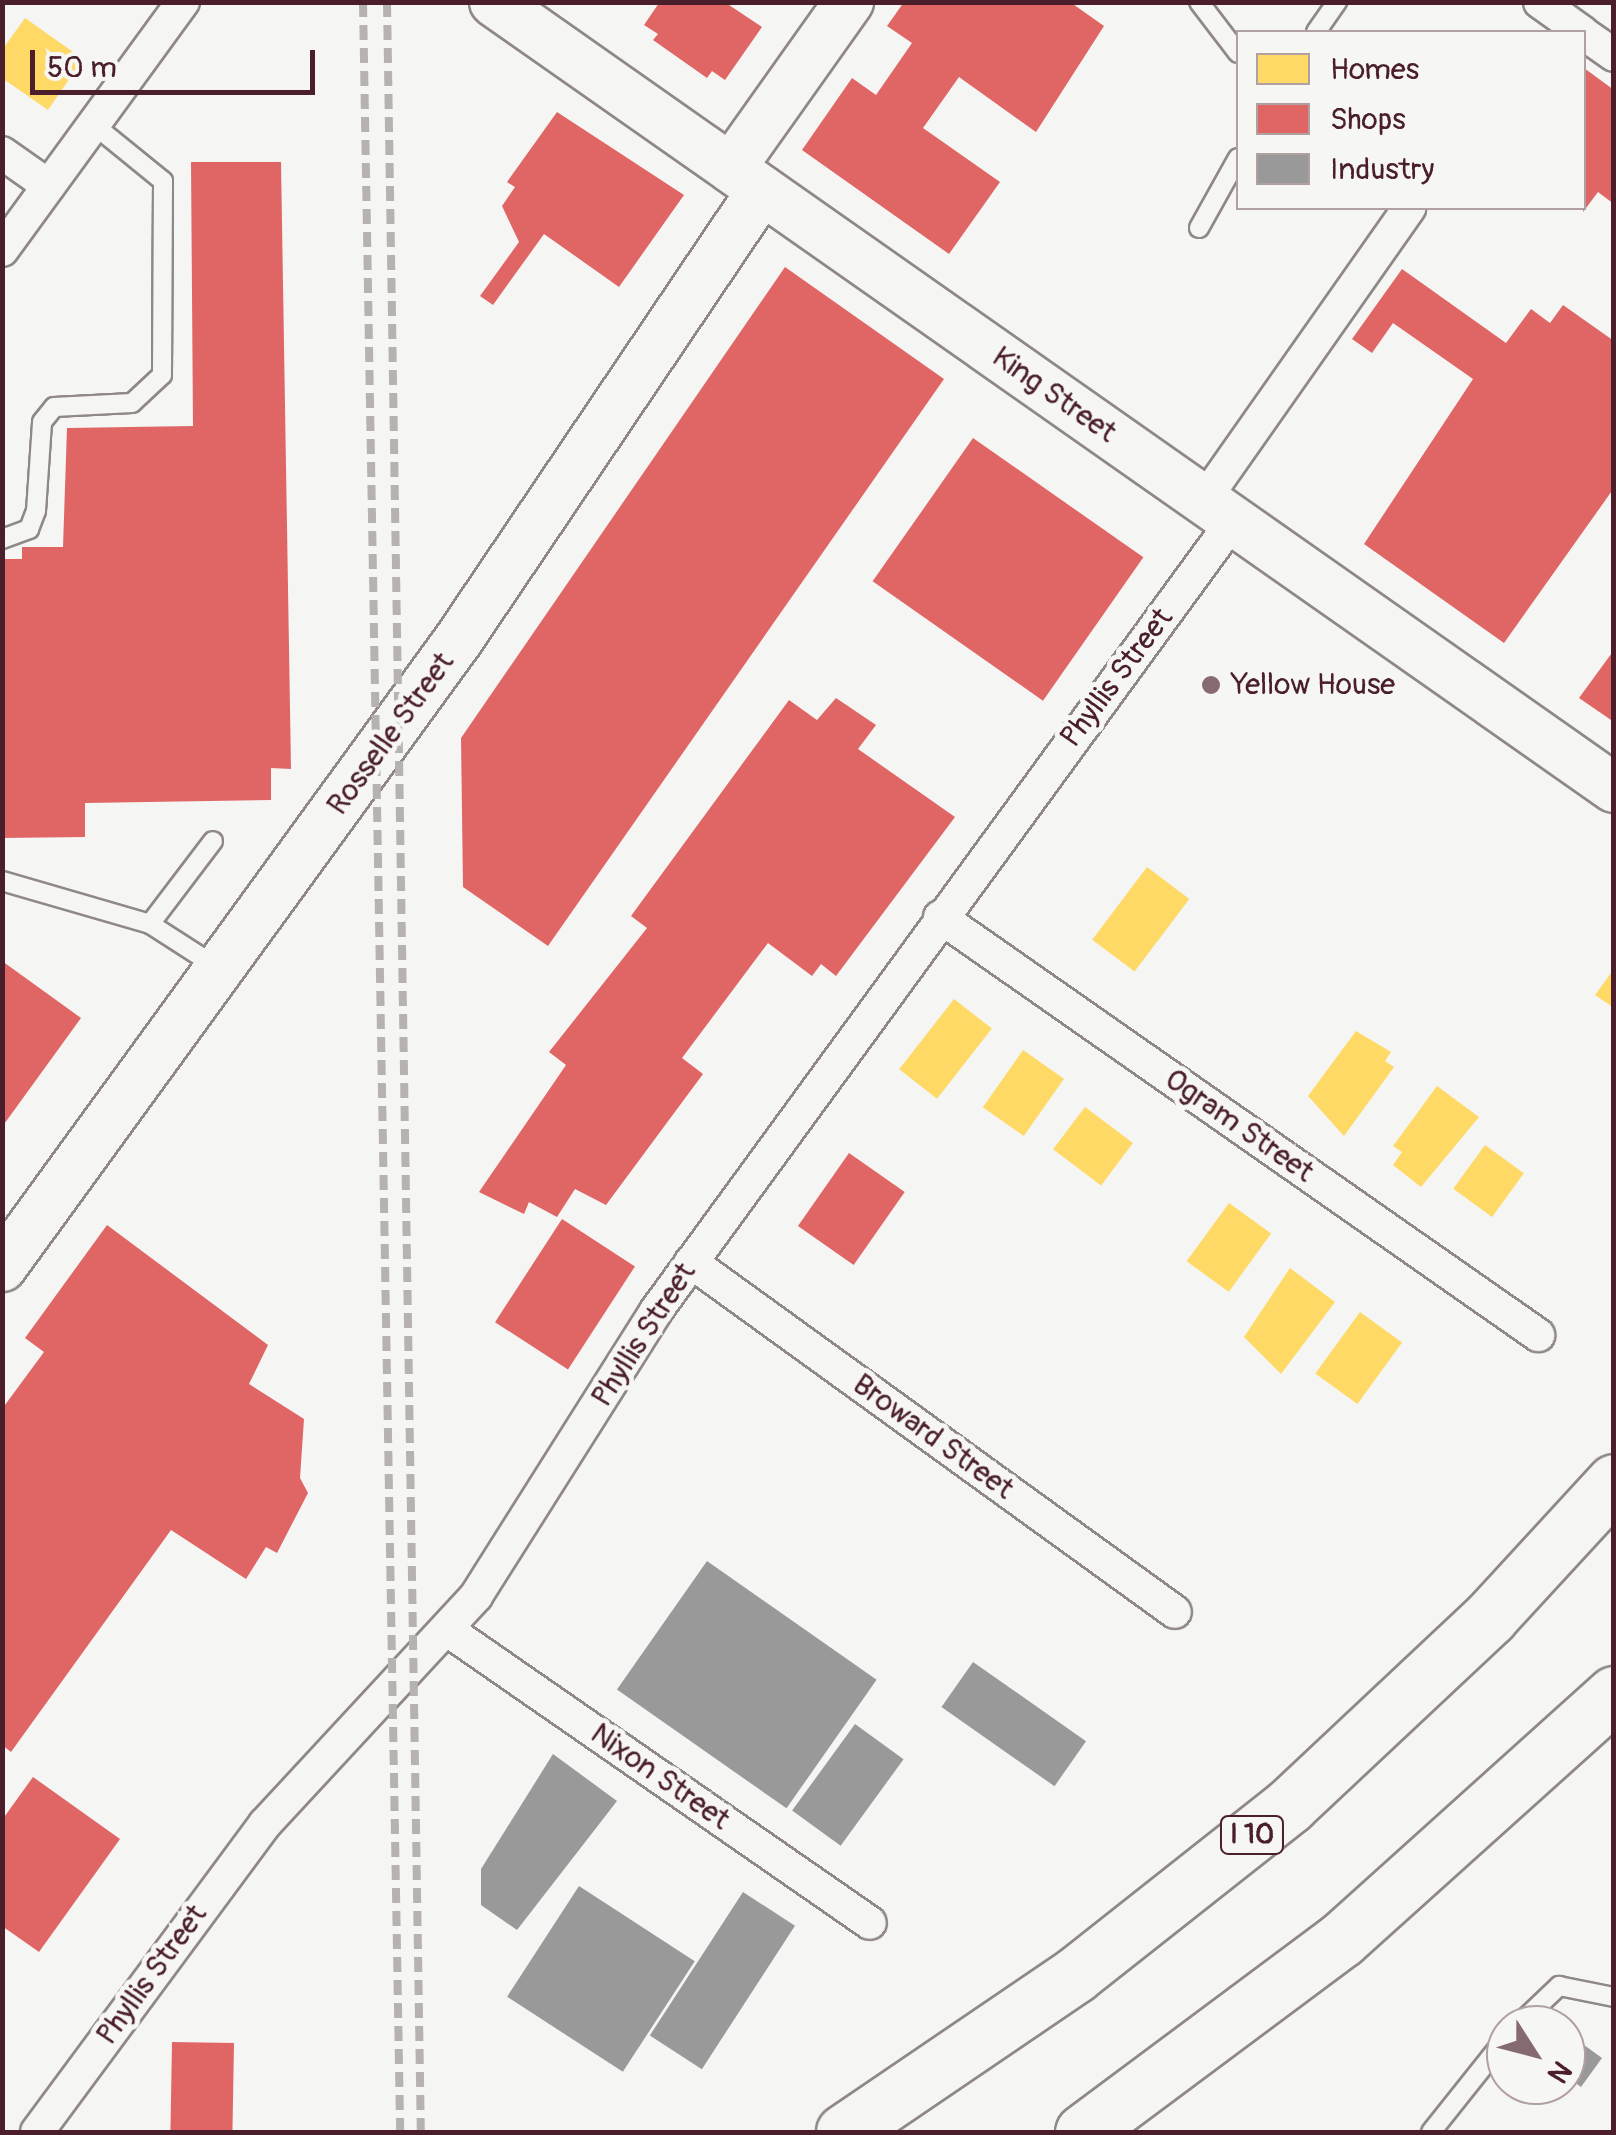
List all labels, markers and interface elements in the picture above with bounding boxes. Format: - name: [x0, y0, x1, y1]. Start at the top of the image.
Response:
- scale bar: [35, 30, 320, 92]
- legend: [1236, 30, 1586, 210]
- text: 50 m: [47, 49, 117, 86]
- text: Homes: [1330, 51, 1419, 88]
- text: Shops: [1330, 101, 1406, 138]
- text: Industry: [1330, 151, 1434, 188]
- street label: King Street: [985, 339, 1123, 451]
- street label: Phyllis Street: [1053, 602, 1181, 754]
- street label: Rosselle Street: [320, 646, 462, 822]
- place label: Yellow House: [1231, 667, 1395, 703]
- marker: Yellow House: [1200, 674, 1222, 696]
- street label: Ogram Street: [1158, 1062, 1320, 1190]
- street label: Phyllis Street: [584, 1256, 704, 1414]
- street label: Broward Street: [846, 1367, 1020, 1507]
- street label: Nixon Street: [584, 1716, 736, 1838]
- road number: I 10: [1220, 1812, 1284, 1858]
- street label: Phyllis Street: [89, 1898, 215, 2052]
- north arrow: [1486, 2005, 1586, 2105]
- text: N: [1539, 2054, 1579, 2090]

